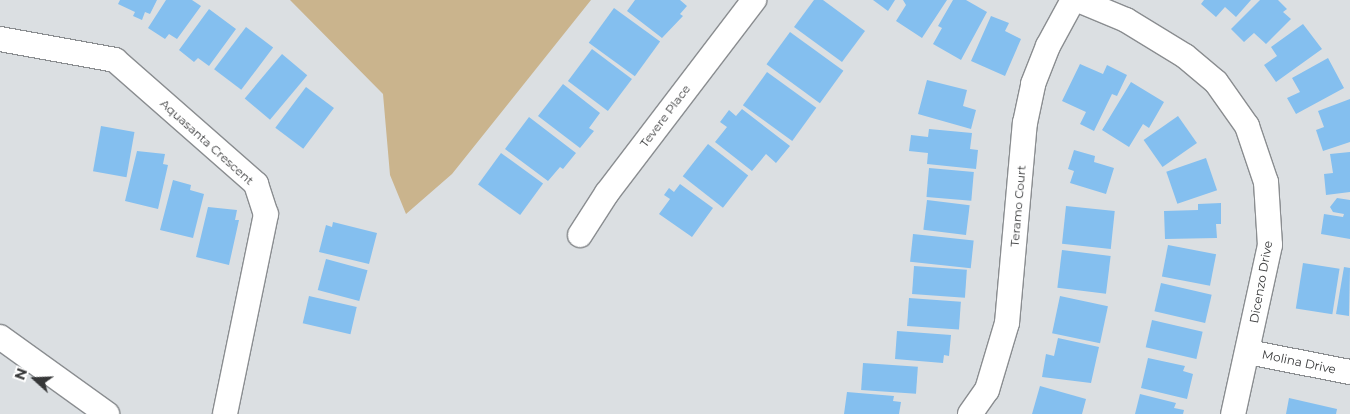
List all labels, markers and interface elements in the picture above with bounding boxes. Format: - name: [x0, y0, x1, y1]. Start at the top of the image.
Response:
- street label: Tevere Place: [637, 82, 693, 150]
- street label: Aquasanta Crescent: [157, 96, 257, 188]
- street label: Teramo Court: [1007, 165, 1029, 247]
- street label: Dicenzo Drive: [1247, 240, 1275, 324]
- street label: Molina Drive: [1261, 347, 1337, 377]
- north arrow: [10, 354, 60, 404]
- text: N: [11, 365, 31, 382]

